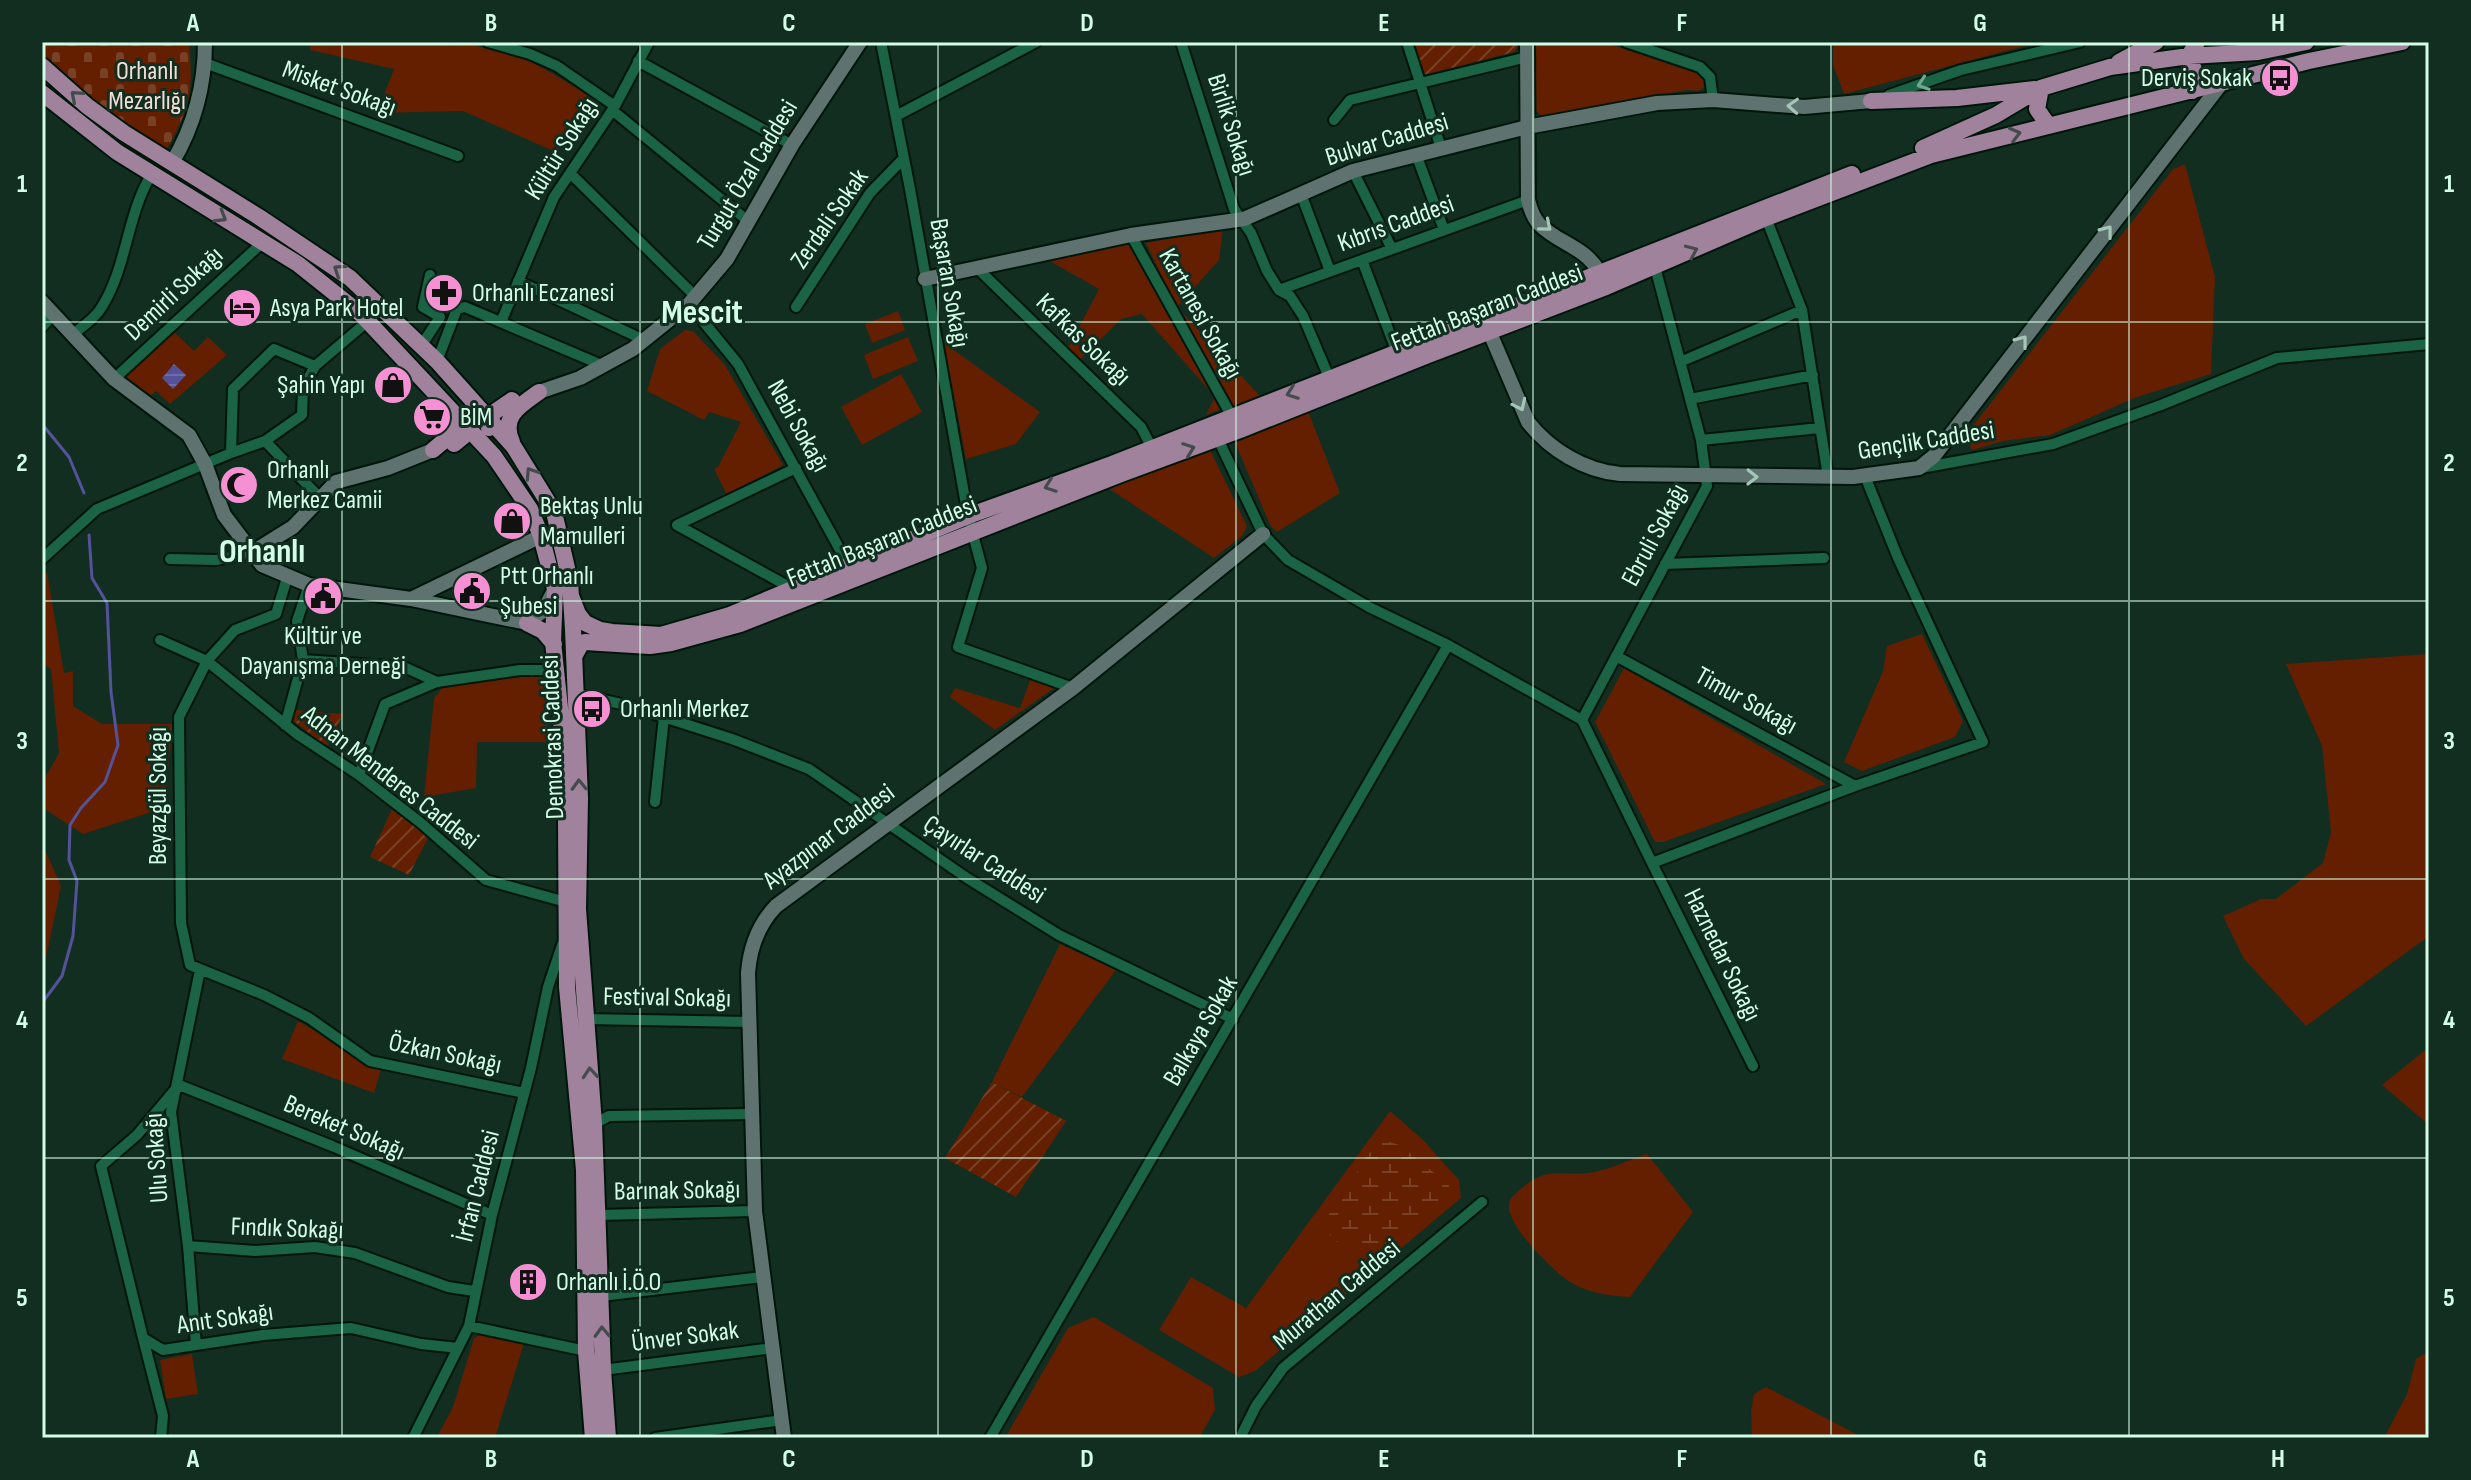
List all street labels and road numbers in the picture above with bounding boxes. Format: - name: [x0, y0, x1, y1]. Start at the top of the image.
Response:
- street label: Misket Sokağı: [278, 54, 400, 124]
- street label: Birlik Sokağı: [1200, 70, 1262, 180]
- street label: Kültür Sokağı: [518, 92, 606, 206]
- street label: Turgut Özal Caddesi: [691, 94, 805, 256]
- street label: Bulvar Caddesi: [1322, 107, 1452, 173]
- street label: Zerdali Sokak: [784, 163, 876, 275]
- street label: Kıbrıs Caddesi: [1334, 189, 1458, 259]
- street label: Başaran Sokağı: [922, 216, 976, 350]
- street label: Demirli Sokağı: [118, 240, 230, 348]
- street label: Kartanesi Sokağı: [1151, 243, 1249, 385]
- street label: Fettah Başaran Caddesi: [1387, 257, 1587, 359]
- street label: Kafkas Sokağı: [1029, 287, 1137, 393]
- street label: Nebi Sokağı: [760, 375, 836, 477]
- street label: Gençlik Caddesi: [1856, 415, 1996, 467]
- street label: Ebruli Sokağı: [1615, 479, 1695, 591]
- street label: Fettah Başaran Caddesi: [782, 490, 982, 594]
- street label: Demokrasi Caddesi: [535, 654, 571, 820]
- street label: Timur Sokağı: [1690, 660, 1802, 742]
- street label: Adnan Menderes Caddesi: [295, 699, 485, 857]
- street label: Beyazgül Sokağı: [143, 727, 174, 865]
- street label: Ayazpınar Caddesi: [756, 777, 901, 897]
- street label: Çayırlar Caddesi: [917, 809, 1051, 911]
- street label: Haznedar Sokağı: [1677, 884, 1767, 1026]
- street label: Balkaya Sokak: [1157, 970, 1245, 1092]
- street label: Festival Sokağı: [603, 981, 731, 1015]
- street label: Özkan Sokağı: [386, 1027, 504, 1081]
- street label: Bereket Sokağı: [279, 1089, 409, 1167]
- street label: Ulu Sokağı: [138, 1112, 176, 1204]
- street label: İrfan Caddesi: [449, 1127, 507, 1245]
- street label: Barınak Sokağı: [614, 1174, 740, 1208]
- street label: Fındık Sokağı: [230, 1212, 344, 1246]
- street label: Murathan Caddesi: [1267, 1233, 1407, 1357]
- street label: Anıt Sokağı: [174, 1297, 275, 1341]
- street label: Ünver Sokak: [630, 1315, 740, 1359]

